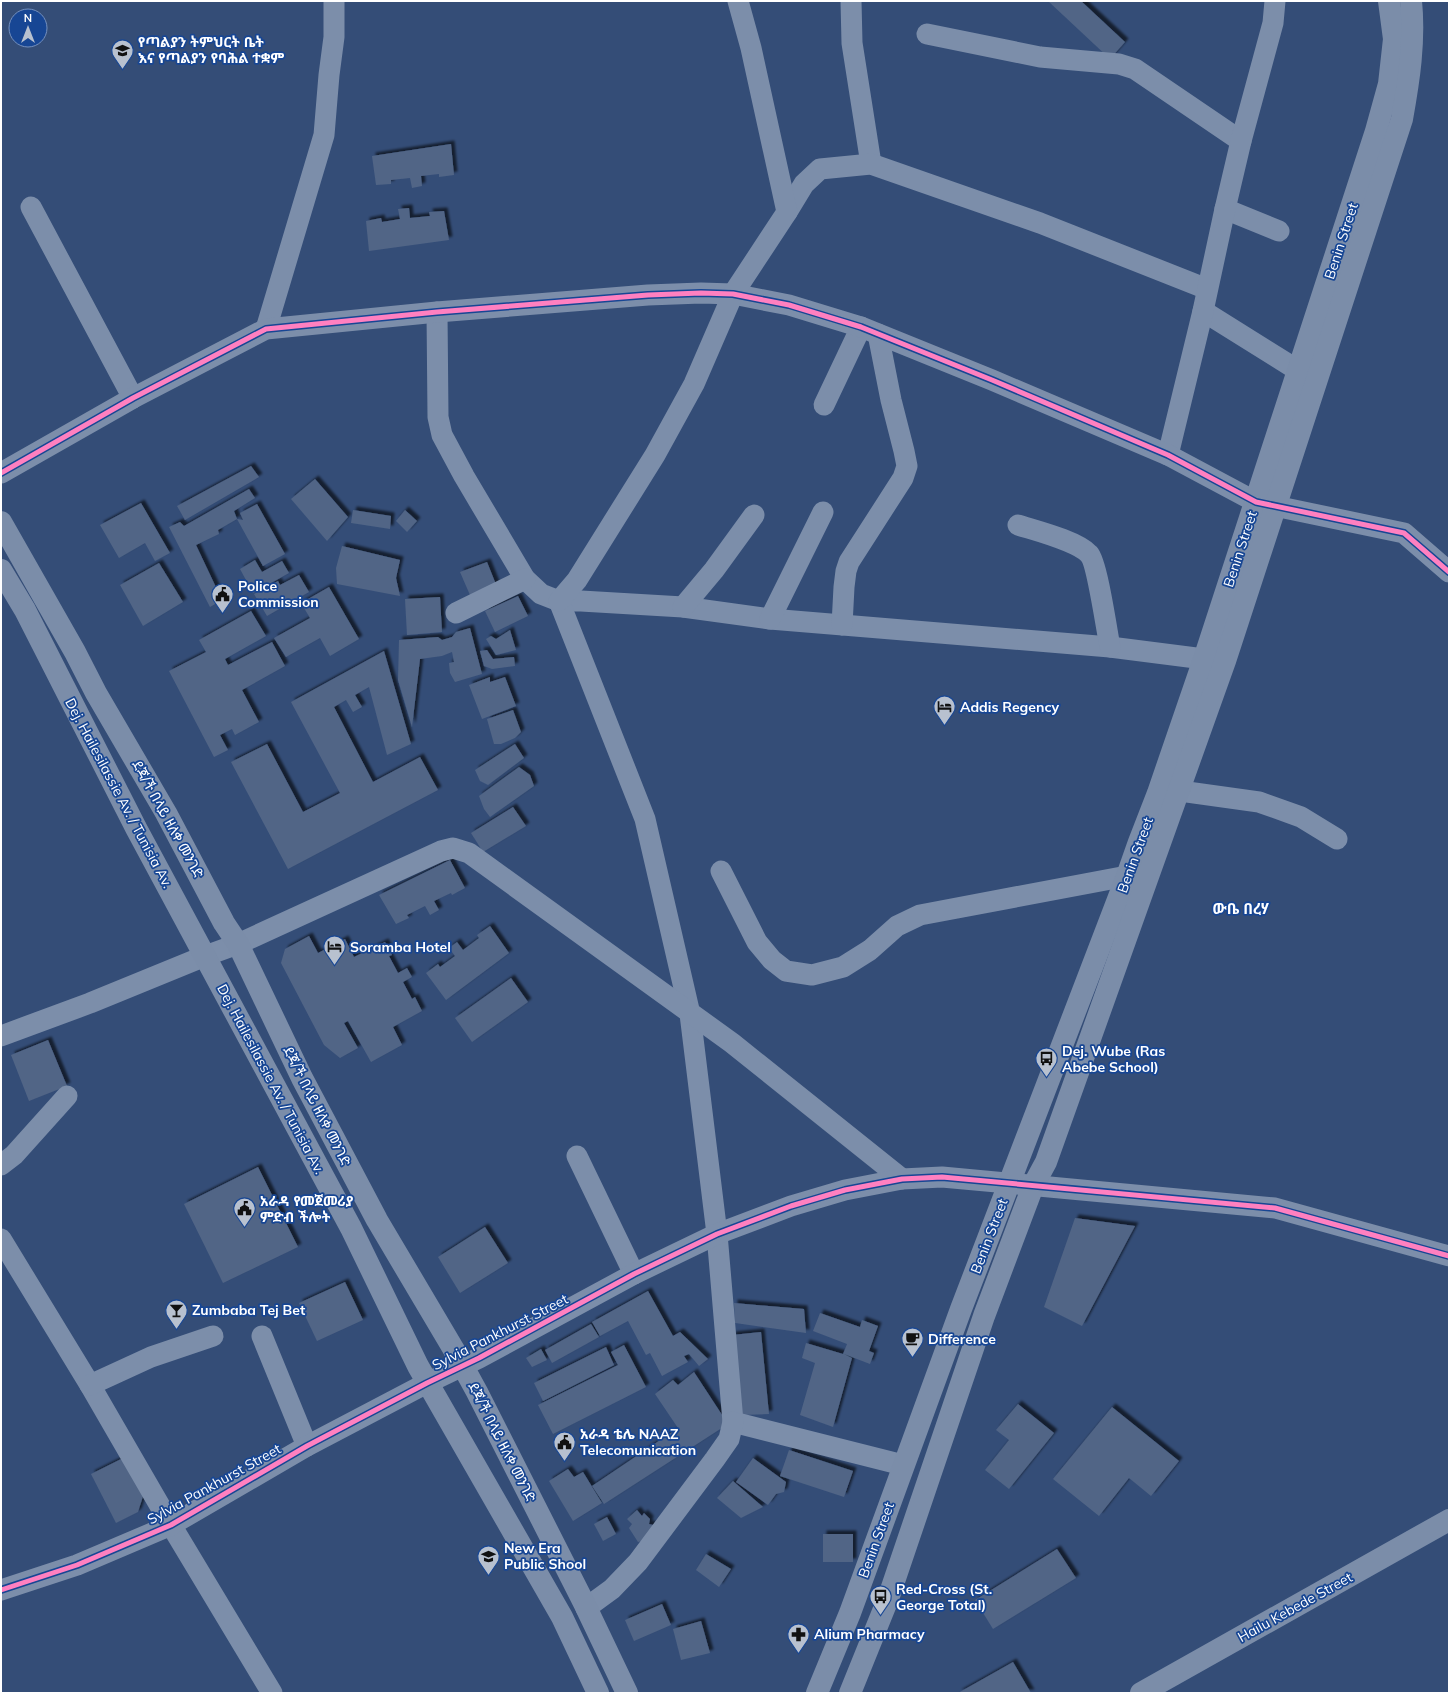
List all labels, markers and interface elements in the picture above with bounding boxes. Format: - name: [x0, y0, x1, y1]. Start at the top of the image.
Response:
- north arrow: [8, 8, 48, 48]
- text: N: [24, 11, 32, 25]
- place label: የጣልያን ትምህርት ቤት እና የጣልያን የባሕል ተቋም: [138, 33, 285, 67]
- school or university icon: የጣልያን ትምህርት ቤት እና የጣልያን የባሕል ተቋም: [110, 37, 136, 70]
- street label: Benin Street: [1320, 200, 1362, 281]
- street label: Benin Street: [1219, 508, 1261, 589]
- place label: Police Commission: [238, 577, 319, 611]
- public building icon: Police Commission: [209, 581, 235, 614]
- hotel icon: Addis Regency: [932, 694, 958, 727]
- street label: Dej. Hailesilassie Av. / Tunisia Av.: [61, 695, 177, 891]
- place label: Addis Regency: [960, 698, 1060, 716]
- street label: ደጃ/ች በላይ ዘለቀ መንገድ: [128, 757, 208, 881]
- street label: Benin Street: [1113, 815, 1157, 895]
- district label: ውቤ በረሃ: [1213, 899, 1270, 918]
- hotel icon: Soramba Hotel: [322, 934, 348, 967]
- place label: Soramba Hotel: [350, 938, 451, 956]
- street label: Dej. Hailesilassie Av. / Tunisia Av.: [213, 981, 329, 1177]
- place label: Dej. Wube (Ras Abebe School): [1062, 1042, 1165, 1076]
- street label: ደጃ/ች በላይ ዘለቀ መንገድ: [279, 1043, 355, 1169]
- bus stop icon: Dej. Wube (Ras Abebe School): [1034, 1046, 1060, 1079]
- place label: አራዳ የመጀመሪያ ምድብ ችሎት: [260, 1192, 354, 1226]
- public building icon: አራዳ የመጀመሪያ ምድብ ችሎት: [231, 1196, 257, 1229]
- street label: Benin Street: [966, 1196, 1012, 1276]
- street label: Sylvia Pankhurst Street: [429, 1290, 571, 1374]
- bar icon: Zumbaba Tej Bet: [164, 1297, 190, 1330]
- place label: Zumbaba Tej Bet: [192, 1301, 306, 1319]
- cafe icon: Difference: [900, 1326, 926, 1359]
- place label: Difference: [928, 1330, 996, 1348]
- street label: ደጃ/ች በላይ ዘለቀ መንገድ: [464, 1379, 540, 1505]
- place label: አራዳ ቴሌ NAAZ Telecomunication: [580, 1425, 696, 1459]
- public building icon: አራዳ ቴሌ NAAZ Telecomunication: [552, 1429, 578, 1462]
- street label: Sylvia Pankhurst Street: [144, 1440, 284, 1528]
- street label: Benin Street: [854, 1500, 898, 1580]
- place label: New Era Public Shool: [504, 1539, 586, 1573]
- school or university icon: New Era Public Shool: [476, 1543, 502, 1576]
- street label: Hailu Kebede Street: [1235, 1568, 1356, 1646]
- place label: Red-Cross (St. George Total): [896, 1580, 992, 1614]
- bus stop icon: Red-Cross (St. George Total): [867, 1584, 893, 1617]
- pharmacy icon: Alium Pharmacy: [786, 1621, 812, 1654]
- place label: Alium Pharmacy: [814, 1625, 925, 1643]

